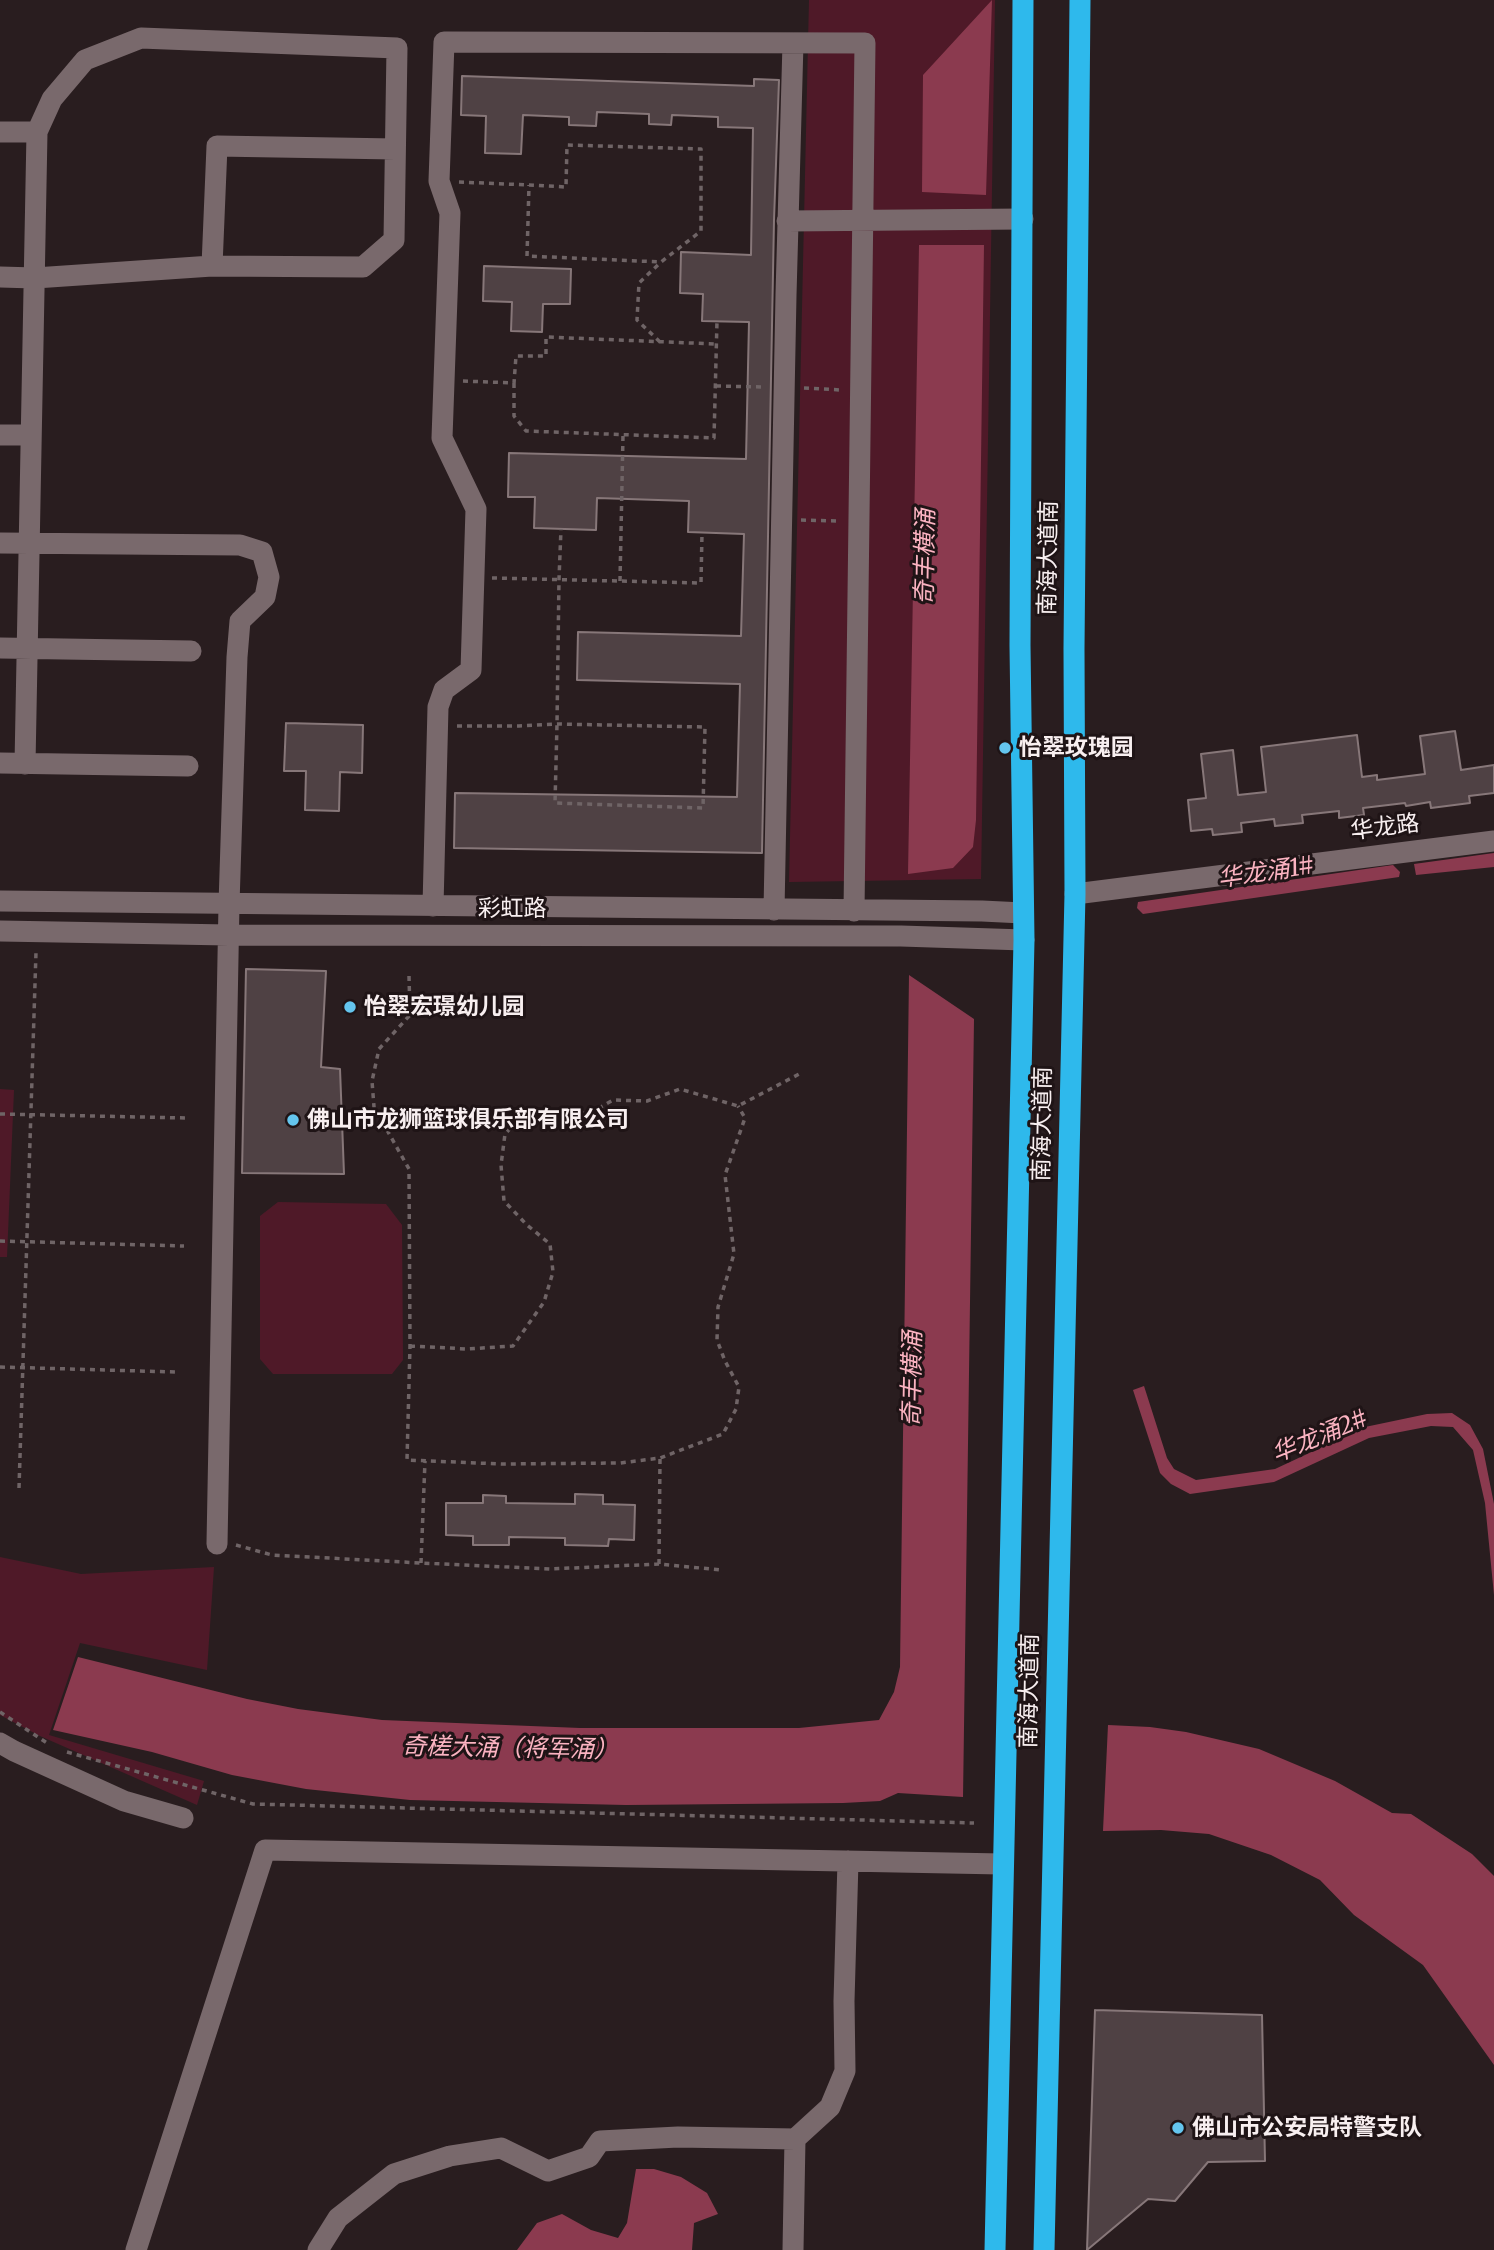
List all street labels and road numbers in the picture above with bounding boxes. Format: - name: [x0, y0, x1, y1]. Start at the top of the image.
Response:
- street label: 南海大道南: [1034, 500, 1064, 616]
- street label: 华龙路: [1349, 810, 1421, 846]
- street label: 彩虹路: [478, 895, 546, 923]
- street label: 南海大道南: [1028, 1066, 1058, 1182]
- street label: 南海大道南: [1015, 1633, 1045, 1749]

